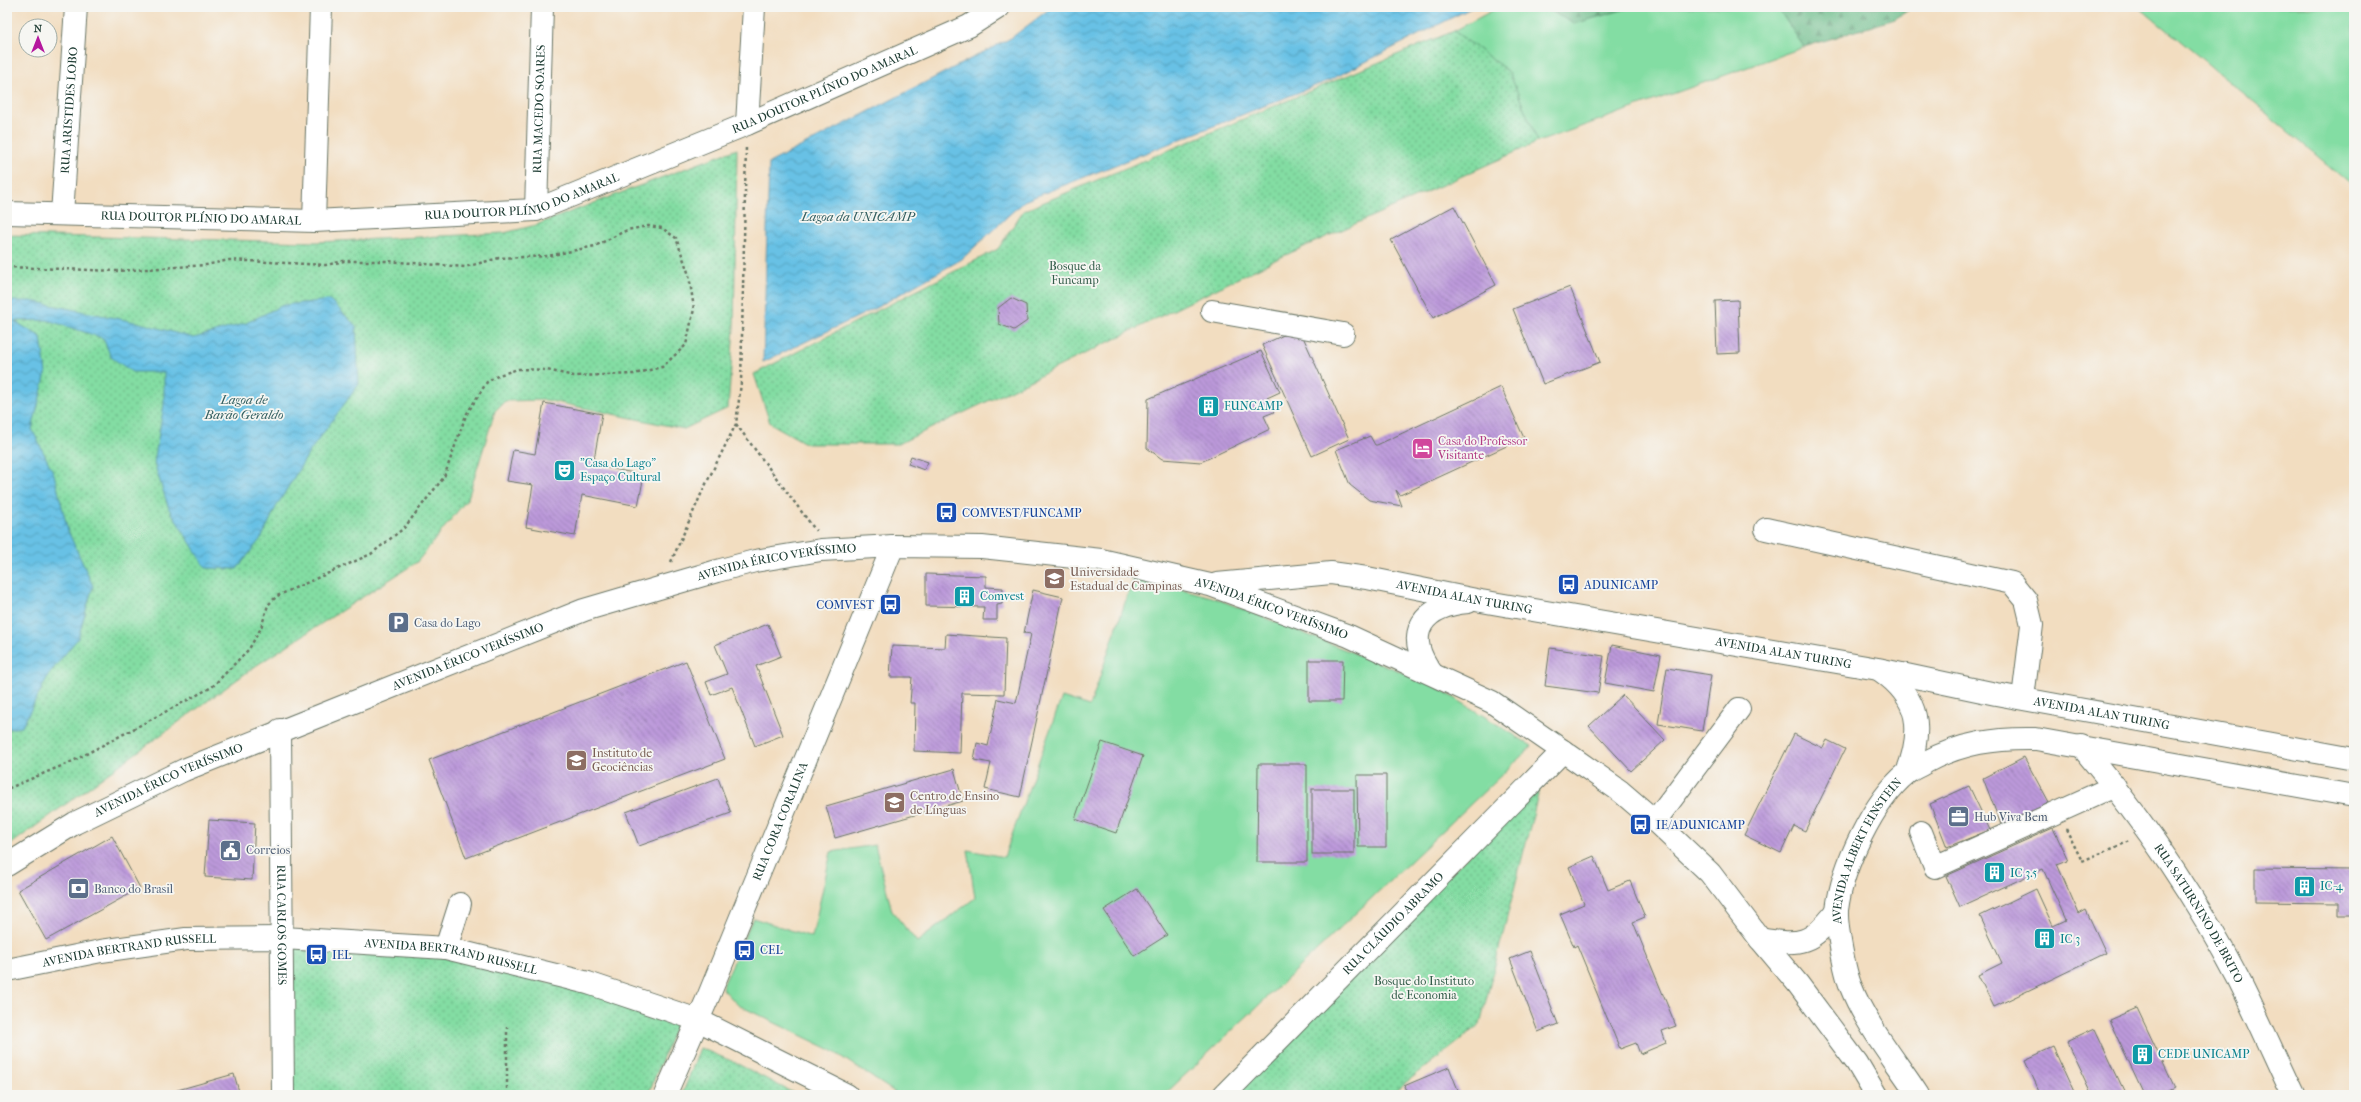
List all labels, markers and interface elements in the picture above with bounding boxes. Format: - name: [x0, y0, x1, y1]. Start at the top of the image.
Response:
- north arrow: [18, 18, 58, 58]
- text: N: [34, 22, 43, 35]
- street label: RUA DOUTOR PLÍNIO DO AMARAL: [730, 42, 920, 136]
- street label: RUA MACEDO SOARES: [530, 45, 548, 174]
- street label: RUA ARISTIDES LOBO: [58, 46, 80, 174]
- street label: RUA DOUTOR PLÍNIO DO AMARAL: [424, 170, 622, 223]
- street label: RUA DOUTOR PLÍNIO DO AMARAL: [100, 208, 302, 228]
- water label: Lagoa da UNICAMP: [800, 209, 916, 224]
- park label: Bosque da Funcamp: [1049, 259, 1101, 287]
- water label: Lagoa de Barão Geraldo: [204, 392, 284, 422]
- building icon: FUNCAMP: [1196, 393, 1222, 419]
- place label: FUNCAMP: [1224, 399, 1283, 413]
- place label: Casa do Professor Visitante: [1437, 434, 1528, 462]
- hotel icon: Casa do Professor Visitante: [1409, 435, 1435, 461]
- place label: "Casa do Lago" Espaço Cultural: [580, 456, 662, 485]
- theatre icon: "Casa do Lago" Espaço Cultural: [551, 457, 577, 483]
- bus stop icon: COMVEST/FUNCAMP: [933, 500, 959, 526]
- place label: COMVEST/FUNCAMP: [962, 506, 1082, 520]
- street label: AVENIDA ÉRICO VERÍSSIMO: [694, 541, 857, 584]
- place label: Universidade Estadual de Campinas: [1070, 565, 1182, 593]
- school or university icon: Universidade Estadual de Campinas: [1041, 566, 1067, 592]
- bus stop icon: ADUNICAMP: [1556, 572, 1582, 598]
- street label: AVENIDA ÉRICO VERÍSSIMO: [1192, 575, 1350, 642]
- street label: AVENIDA ALAN TURING: [1394, 577, 1534, 617]
- place label: ADUNICAMP: [1583, 578, 1658, 592]
- building icon: Comvest: [951, 583, 977, 609]
- place label: Comvest: [980, 589, 1025, 603]
- bus stop icon: COMVEST: [877, 592, 903, 618]
- place label: COMVEST: [816, 598, 875, 612]
- parking icon: Casa do Lago: [386, 610, 412, 636]
- place label: Casa do Lago: [414, 616, 481, 630]
- street label: AVENIDA ÉRICO VERÍSSIMO: [389, 620, 546, 693]
- street label: AVENIDA ALAN TURING: [1713, 634, 1853, 671]
- street label: AVENIDA ALAN TURING: [2031, 694, 2171, 733]
- street label: AVENIDA ÉRICO VERÍSSIMO: [91, 740, 245, 820]
- place label: Instituto de Geociências: [592, 746, 653, 774]
- school or university icon: Instituto de Geociências: [564, 747, 590, 773]
- street label: RUA CORA CORALINA: [750, 760, 811, 883]
- street label: AVENIDA ALBERT EINSTEIN: [1830, 775, 1905, 926]
- place label: Centro de Ensino de Línguas: [910, 789, 999, 817]
- school or university icon: Centro de Ensino de Línguas: [882, 790, 908, 816]
- office icon: Hub Viva Bem: [1946, 804, 1972, 830]
- place label: Hub Viva Bem: [1974, 810, 2048, 824]
- bus stop icon: IE/ADUNICAMP: [1628, 812, 1654, 838]
- place label: IE/ADUNICAMP: [1656, 818, 1745, 832]
- public building icon: Correios: [217, 837, 243, 863]
- street label: RUA SATURNINO DE BRITO: [2151, 841, 2246, 985]
- place label: Correios: [246, 843, 291, 857]
- building icon: IC 3.5: [1981, 860, 2007, 886]
- street label: RUA CARLOS GOMES: [274, 865, 289, 985]
- place label: IC 3.5: [2010, 866, 2037, 880]
- street label: RUA CLÁUDIO ABRAMO: [1340, 869, 1447, 978]
- building icon: IC-4: [2291, 873, 2317, 899]
- bank icon: Banco do Brasil: [66, 876, 92, 902]
- place label: IC-4: [2320, 879, 2344, 893]
- place label: Banco do Brasil: [94, 882, 174, 896]
- building icon: IC 3: [2032, 926, 2058, 952]
- street label: AVENIDA BERTRAND RUSSELL: [40, 932, 217, 970]
- place label: IC 3: [2060, 932, 2080, 946]
- street label: AVENIDA BERTRAND RUSSELL: [363, 936, 540, 977]
- bus stop icon: CEL: [732, 937, 758, 963]
- bus stop icon: IEL: [303, 942, 329, 968]
- place label: CEL: [760, 943, 783, 957]
- place label: IEL: [332, 948, 352, 962]
- park label: Bosque do Instituto de Economia: [1374, 974, 1474, 1002]
- building icon: CEDE UNICAMP: [2129, 1041, 2155, 1067]
- place label: CEDE UNICAMP: [2158, 1047, 2249, 1061]

